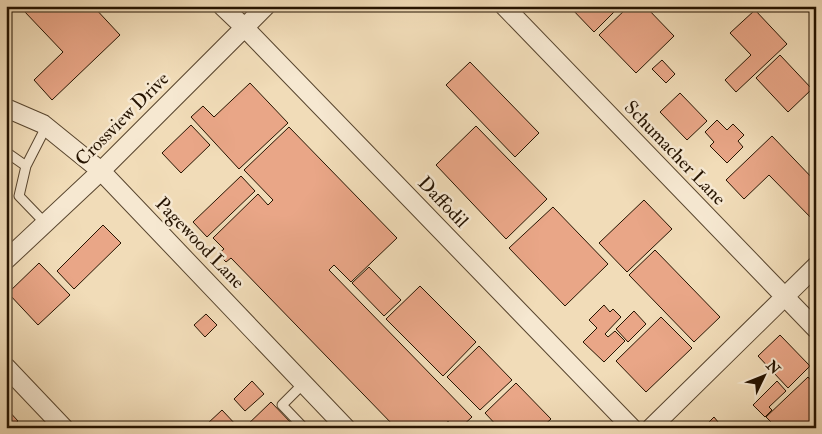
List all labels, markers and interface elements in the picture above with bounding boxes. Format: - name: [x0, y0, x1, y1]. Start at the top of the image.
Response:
- street label: Crossview Drive: [70, 67, 174, 171]
- street label: Schumacher Lane: [619, 96, 731, 210]
- street label: Daffodil: [413, 171, 473, 233]
- street label: Pagewood Lane: [150, 192, 250, 294]
- north arrow: [740, 352, 790, 402]
- text: N: [762, 356, 784, 378]

